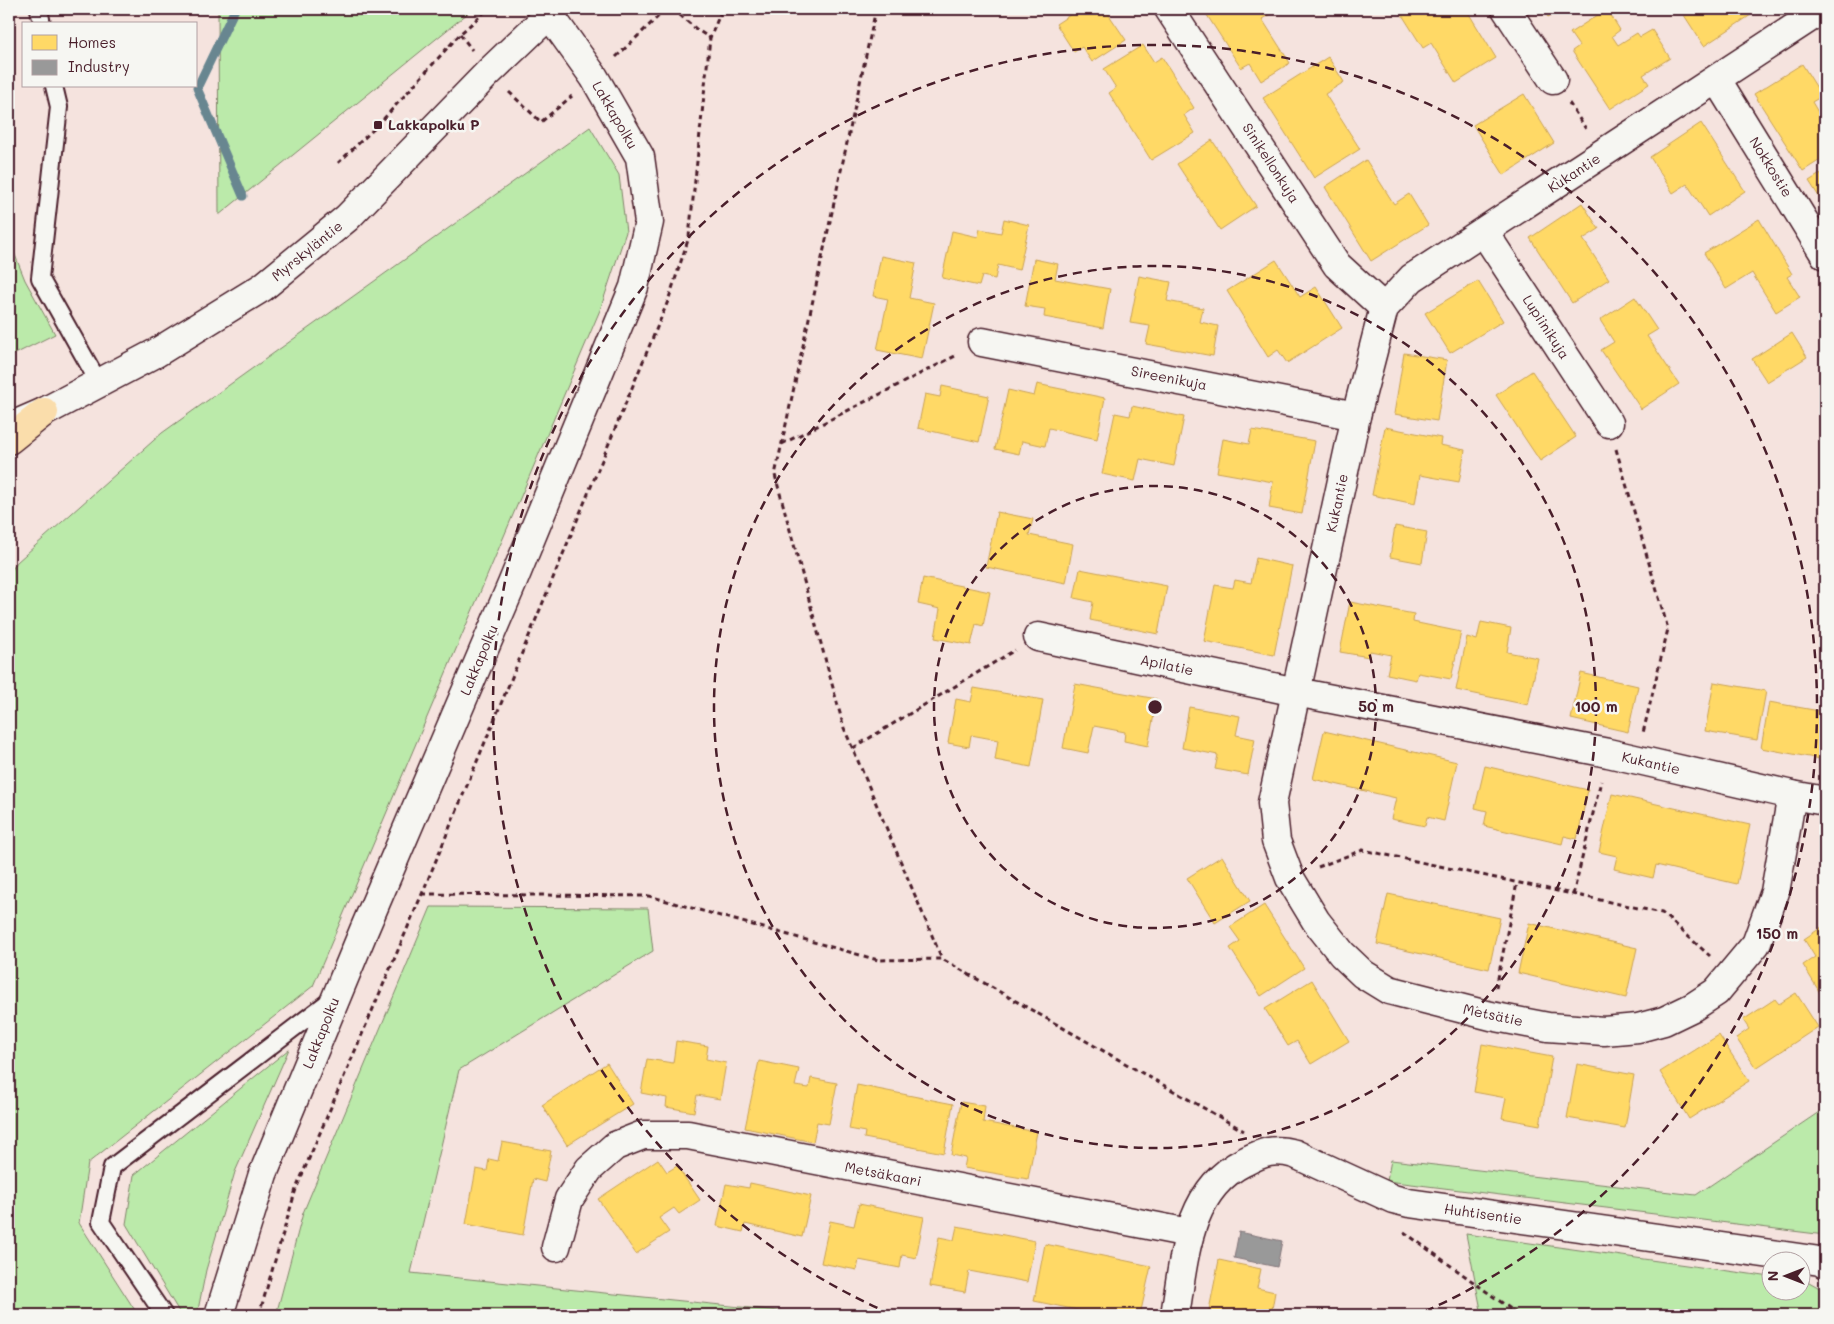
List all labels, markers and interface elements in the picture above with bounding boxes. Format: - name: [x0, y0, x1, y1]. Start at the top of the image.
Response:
- legend: [22, 22, 198, 88]
- text: Homes: [68, 32, 116, 52]
- text: Industry: [68, 56, 130, 76]
- street label: Lakkapolku: [588, 77, 642, 152]
- place label: Lakkapolku P: [388, 115, 480, 134]
- marker: Lakkapolku P: [372, 119, 384, 131]
- street label: Sinikellonkuja: [1238, 119, 1304, 206]
- street label: Nokkostie: [1745, 133, 1797, 200]
- street label: Kukantie: [1544, 148, 1604, 197]
- street label: Myrskyläntie: [267, 216, 346, 285]
- street label: Lupiinikuja: [1519, 291, 1574, 362]
- street label: Sireenikuja: [1129, 361, 1209, 394]
- street label: Kukantie: [1321, 472, 1352, 534]
- street label: Lakkapolku: [455, 621, 502, 698]
- street label: Apilatie: [1139, 650, 1195, 679]
- text: 50 m: [1358, 696, 1394, 716]
- text: 100 m: [1574, 696, 1618, 716]
- centre of rings: [1146, 698, 1164, 716]
- street label: Kukantie: [1620, 747, 1682, 778]
- text: 150 m: [1756, 923, 1798, 943]
- street label: Lakkapolku: [298, 994, 343, 1071]
- street label: Metsätie: [1461, 999, 1525, 1030]
- street label: Metsäkaari: [843, 1157, 923, 1190]
- street label: Huhtisentie: [1443, 1199, 1523, 1228]
- north arrow: [1762, 1252, 1812, 1302]
- text: N: [1763, 1271, 1782, 1281]

